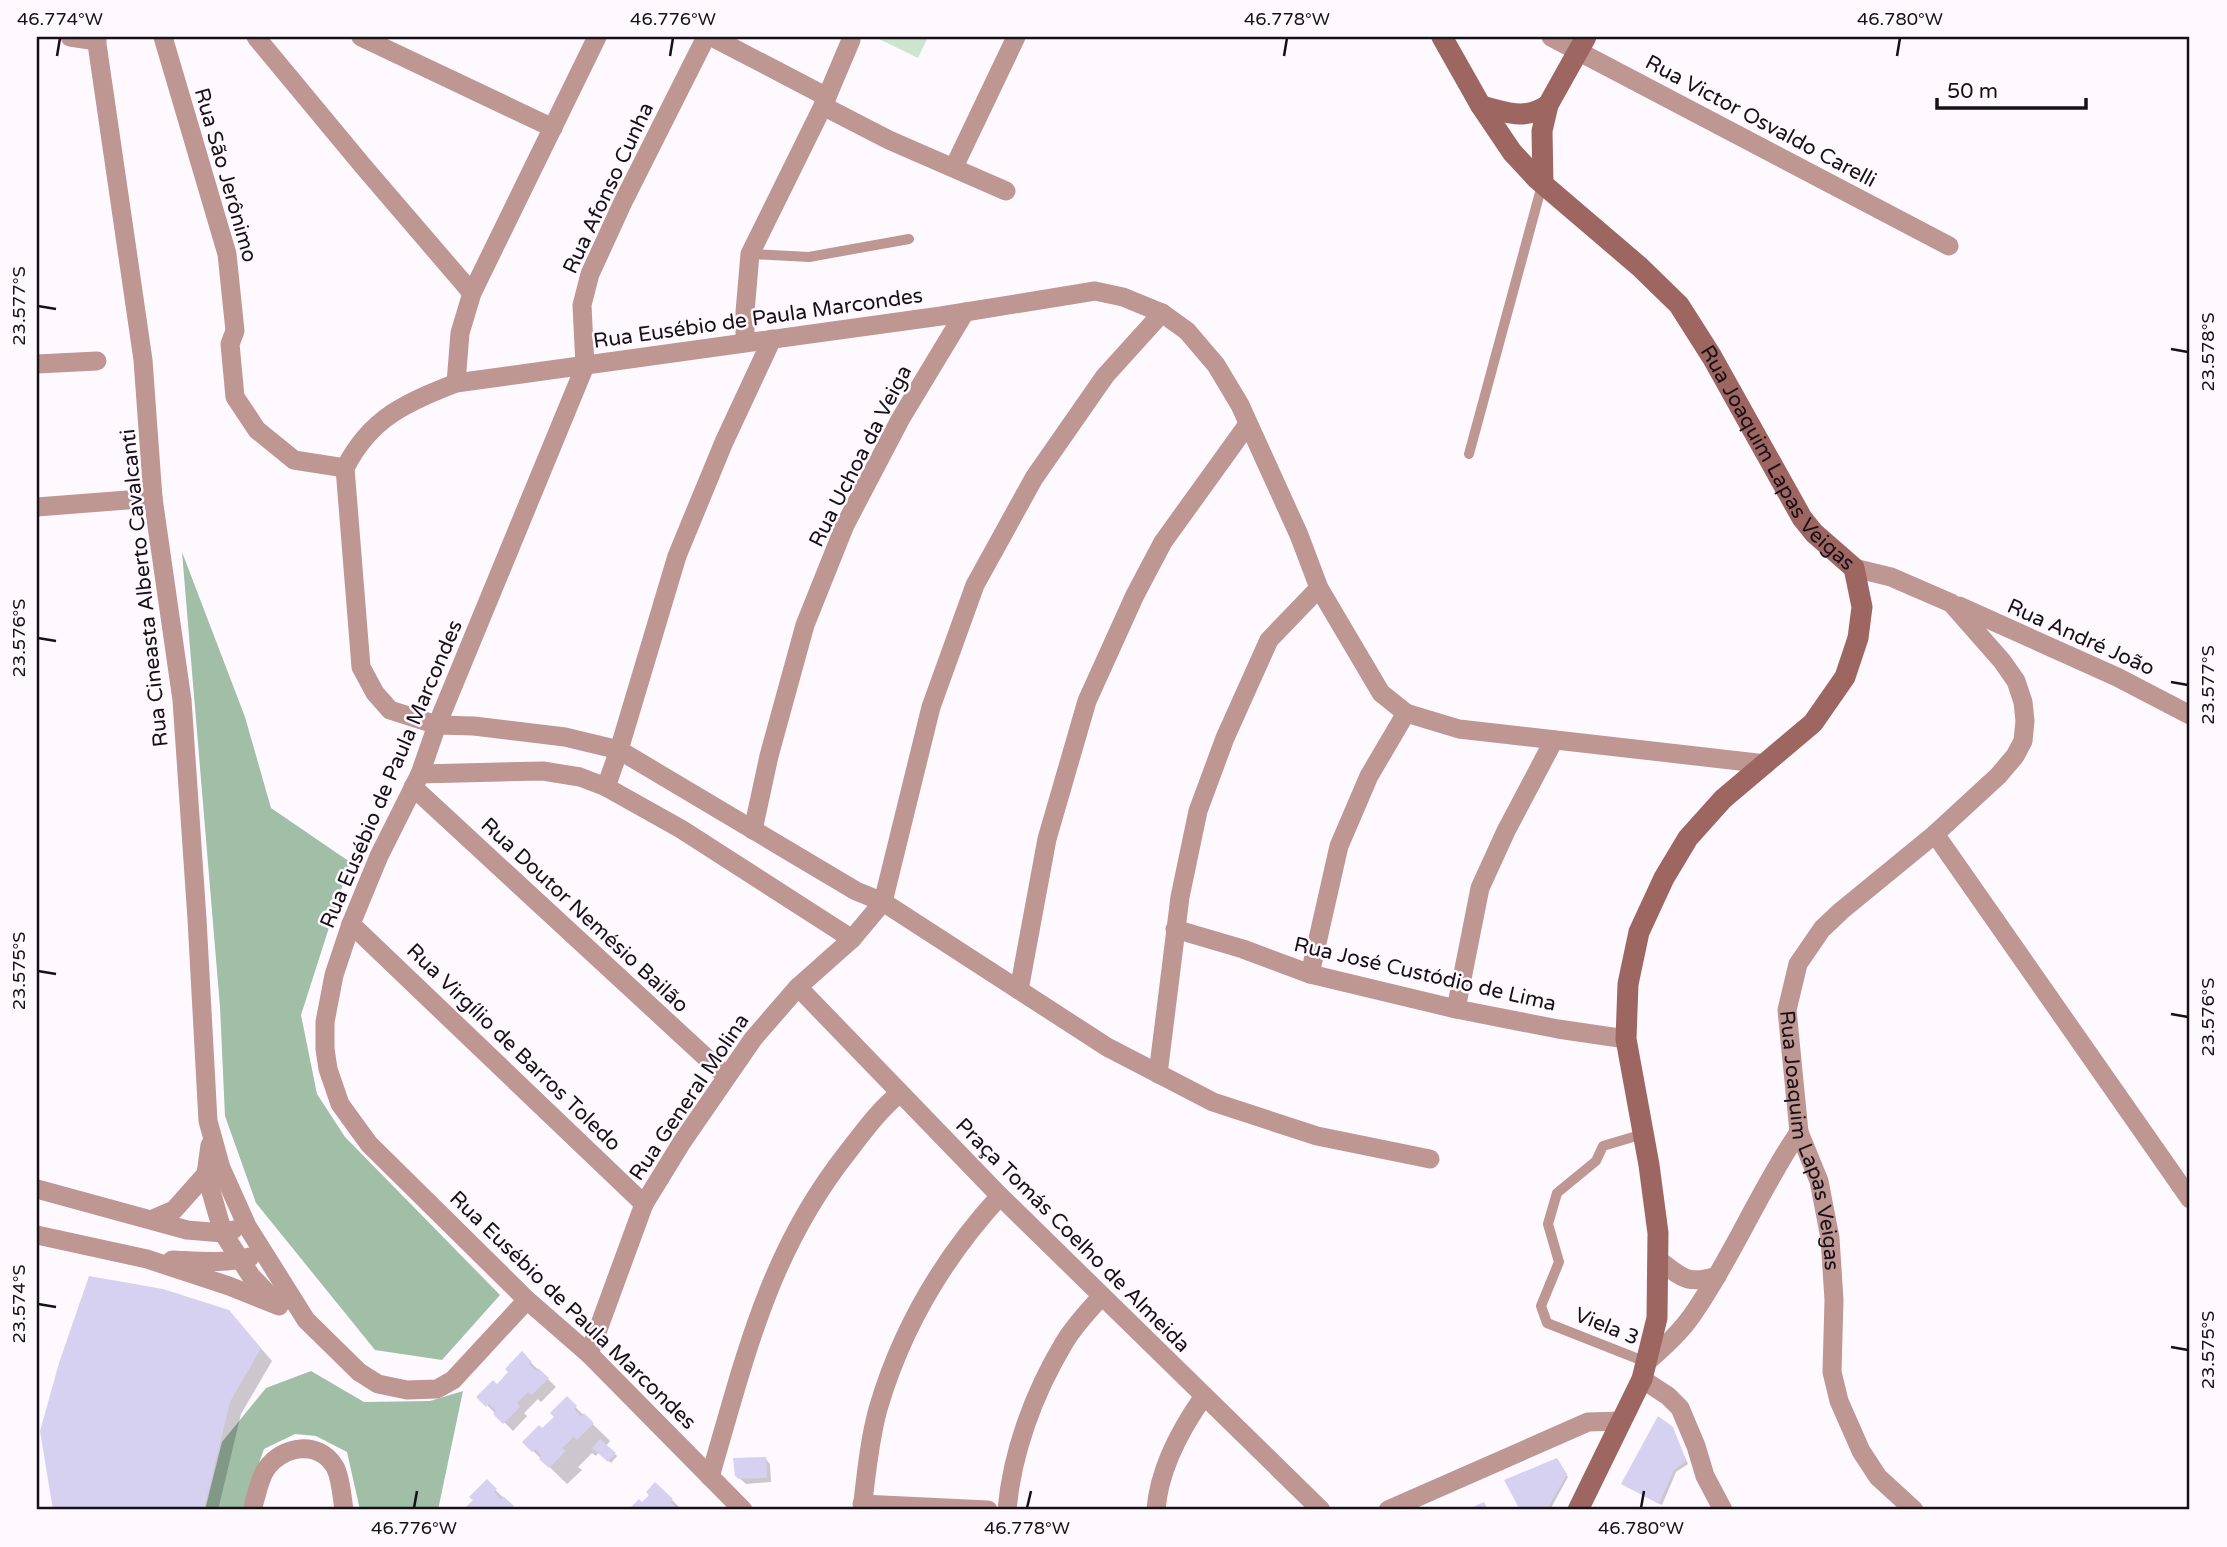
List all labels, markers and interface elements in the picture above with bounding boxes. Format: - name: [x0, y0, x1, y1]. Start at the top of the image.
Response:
- text: 46.774°W: [17, 8, 103, 30]
- text: 46.776°W: [630, 8, 716, 30]
- text: 46.778°W: [1244, 8, 1330, 30]
- text: 46.780°W: [1857, 8, 1943, 30]
- street label: Rua Victor Osvaldo Carelli: [1641, 50, 1881, 193]
- scale bar: [1937, 66, 2085, 110]
- text: 50 m: [1947, 79, 1998, 104]
- street label: Rua São Jerônimo: [189, 85, 262, 265]
- street label: Rua Afonso Cunha: [558, 99, 659, 278]
- text: 23.577°S: [8, 266, 30, 346]
- street label: Rua Eusébio de Paula Marcondes: [592, 283, 924, 354]
- text: 23.578°S: [2197, 312, 2219, 392]
- street label: Rua Joaquim Lapas Veigas: [1695, 341, 1860, 576]
- street label: Rua Uchoa da Veiga: [804, 361, 917, 551]
- street label: Rua Cineasta Alberto Cavalcanti: [115, 428, 174, 748]
- street label: Rua André João: [2003, 594, 2158, 681]
- text: 23.576°S: [8, 599, 30, 677]
- street label: Rua Eusébio de Paula Marcondes: [315, 616, 468, 932]
- text: 23.577°S: [2197, 645, 2219, 725]
- street label: Rua Doutor Nemésio Bailão: [476, 813, 694, 1018]
- text: 23.575°S: [8, 932, 30, 1010]
- street label: Rua José Custódio de Lima: [1291, 932, 1559, 1017]
- street label: Rua Virgílio de Barros Toledo: [401, 938, 626, 1156]
- text: 23.576°S: [2197, 978, 2219, 1056]
- street label: Rua General Molina: [624, 1009, 755, 1185]
- street label: Rua Joaquim Lapas Veigas: [1774, 1009, 1844, 1271]
- street label: Praça Tomás Coelho de Almeida: [950, 1113, 1195, 1358]
- street label: Rua Eusébio de Paula Marcondes: [444, 1186, 701, 1435]
- text: 23.574°S: [8, 1264, 30, 1344]
- street label: Viela 3: [1571, 1302, 1643, 1351]
- text: 23.575°S: [2197, 1311, 2219, 1389]
- text: 46.776°W: [371, 1517, 457, 1539]
- text: 46.778°W: [984, 1517, 1070, 1539]
- text: 46.780°W: [1598, 1517, 1684, 1539]

